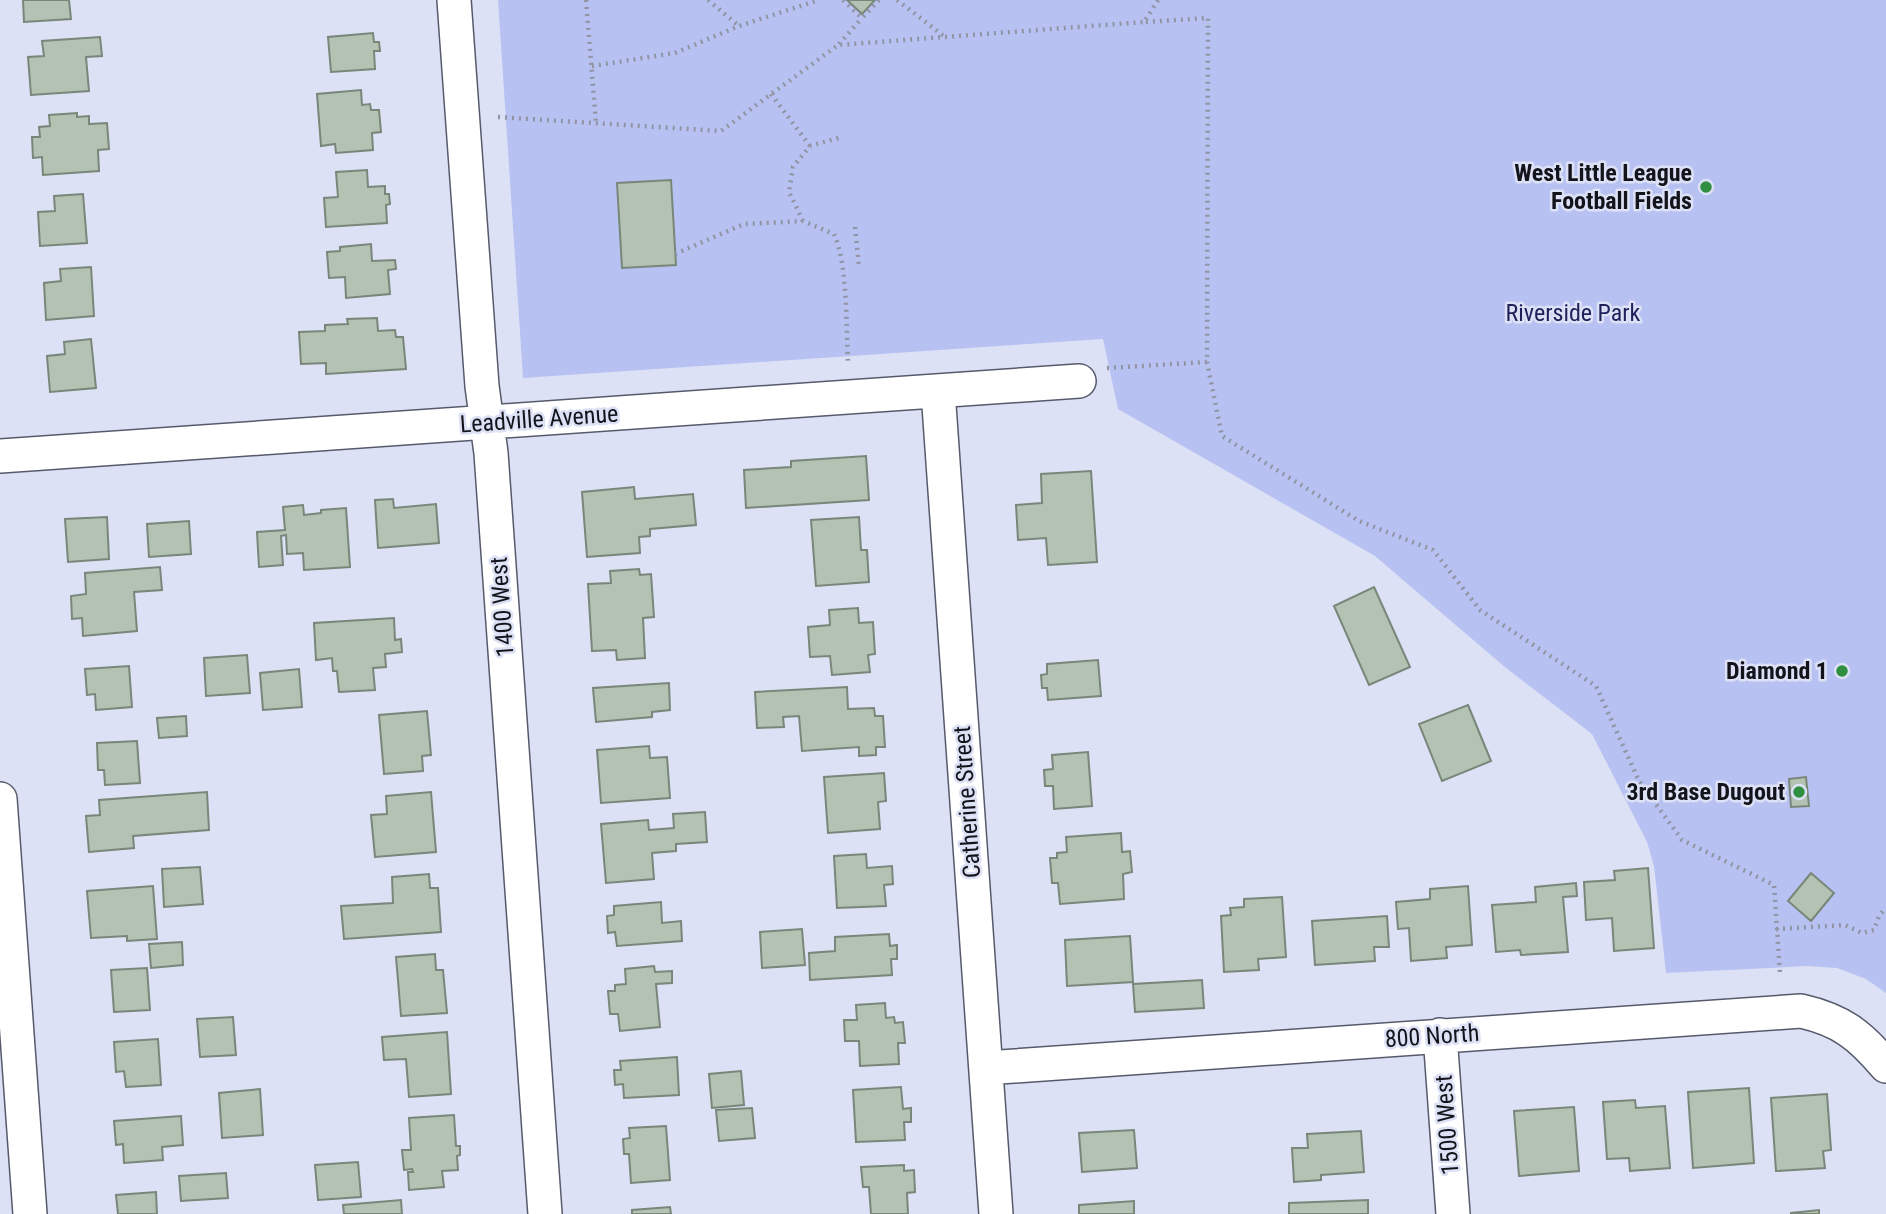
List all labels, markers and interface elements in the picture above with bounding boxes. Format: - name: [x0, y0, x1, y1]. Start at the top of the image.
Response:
- place label: West Little League Football Fields: [1514, 159, 1692, 215]
- marker: West Little League Football Fields: [1698, 179, 1714, 195]
- park label: Riverside Park: [1506, 299, 1641, 327]
- street label: Leadville Avenue: [459, 399, 619, 439]
- street label: 1400 West: [485, 556, 519, 658]
- place label: Diamond 1: [1726, 657, 1828, 685]
- marker: Diamond 1: [1834, 663, 1850, 679]
- street label: Catherine Street: [948, 725, 986, 879]
- place label: 3rd Base Dugout: [1626, 778, 1785, 806]
- marker: 3rd Base Dugout: [1791, 784, 1807, 800]
- street label: 800 North: [1384, 1019, 1480, 1053]
- street label: 1500 West: [1430, 1074, 1464, 1176]

